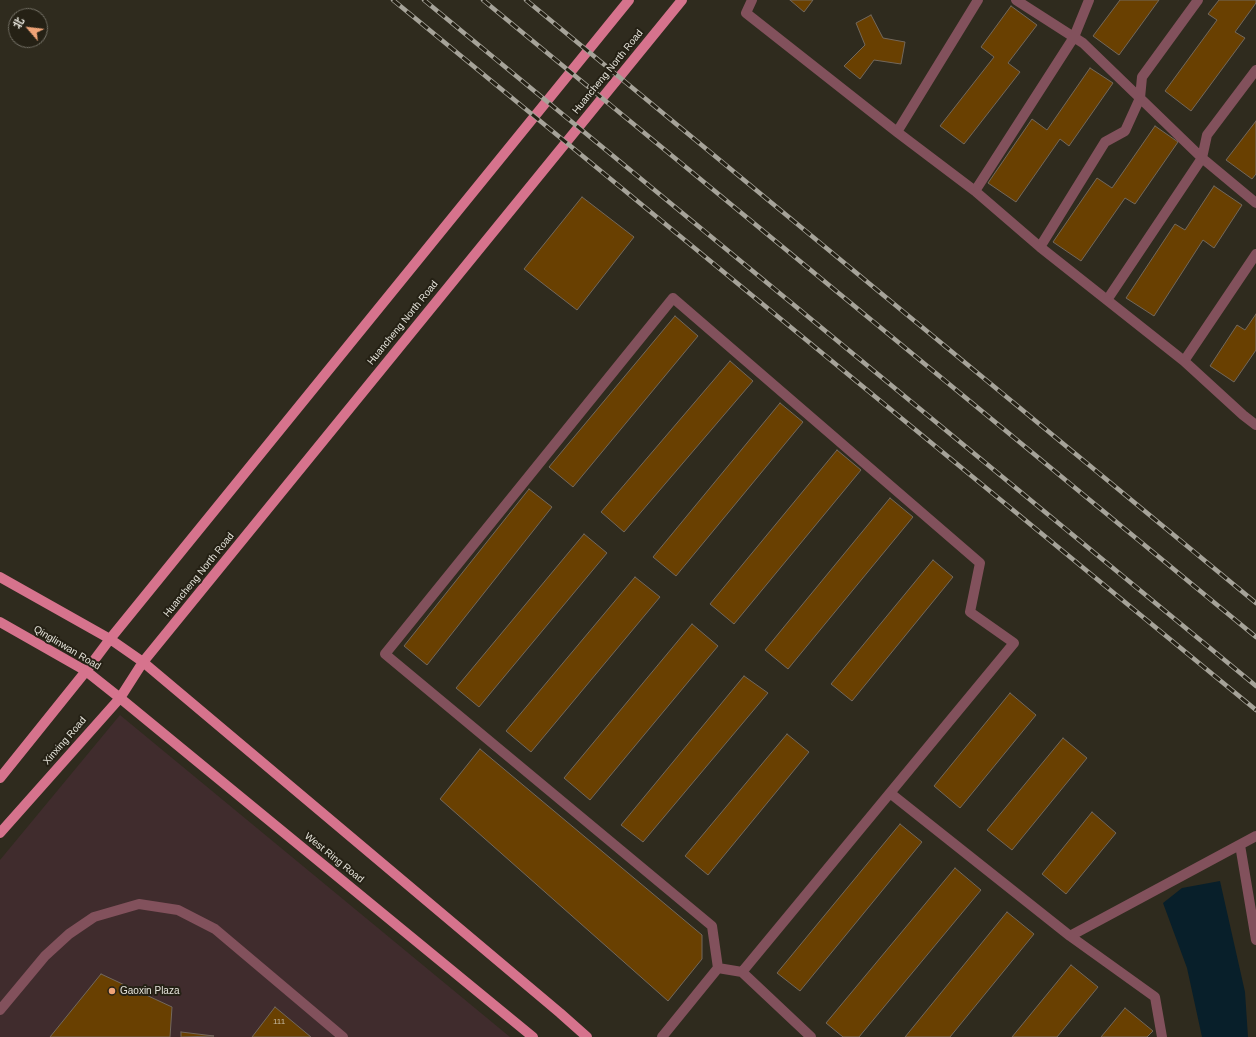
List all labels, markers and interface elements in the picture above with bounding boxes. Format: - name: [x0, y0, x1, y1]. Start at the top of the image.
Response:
- north arrow: [8, 8, 48, 48]
- text: 北: [10, 15, 26, 31]
- street label: Huancheng North Road: [570, 27, 646, 117]
- street label: Huancheng North Road: [365, 278, 441, 368]
- street label: Huancheng North Road: [161, 530, 237, 620]
- street label: Qinglinwan Road: [31, 623, 103, 673]
- street label: Xinxing Road: [41, 715, 89, 767]
- street label: West Ring Road: [302, 830, 366, 886]
- place label: Gaoxin Plaza: [120, 985, 179, 997]
- marker: Gaoxin Plaza: [107, 986, 117, 996]
- house number: 111: [273, 1017, 285, 1027]

